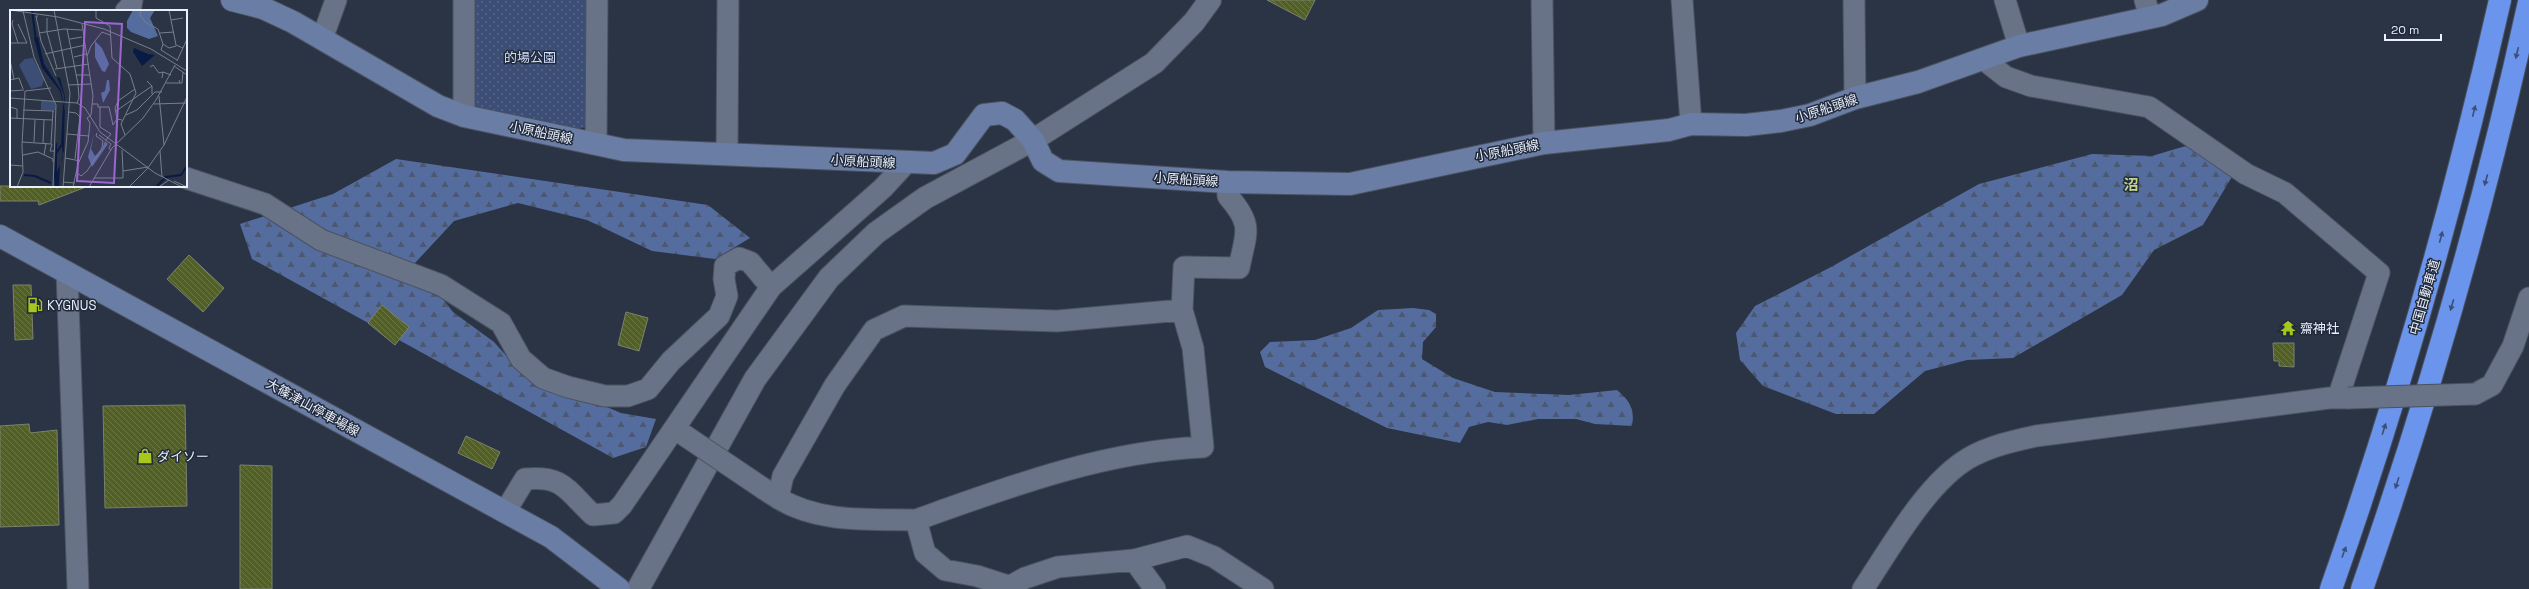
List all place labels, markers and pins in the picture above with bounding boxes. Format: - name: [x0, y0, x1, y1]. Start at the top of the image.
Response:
- fuel station icon: KYGNUS: [26, 296, 44, 314]
- place label: KYGNUS: [47, 297, 96, 314]
- temple icon: 齋神社: [2279, 319, 2297, 337]
- place label: 齋神社: [2300, 320, 2339, 337]
- shop icon: ダイソー: [136, 447, 154, 465]
- place label: ダイソー: [157, 448, 209, 465]

